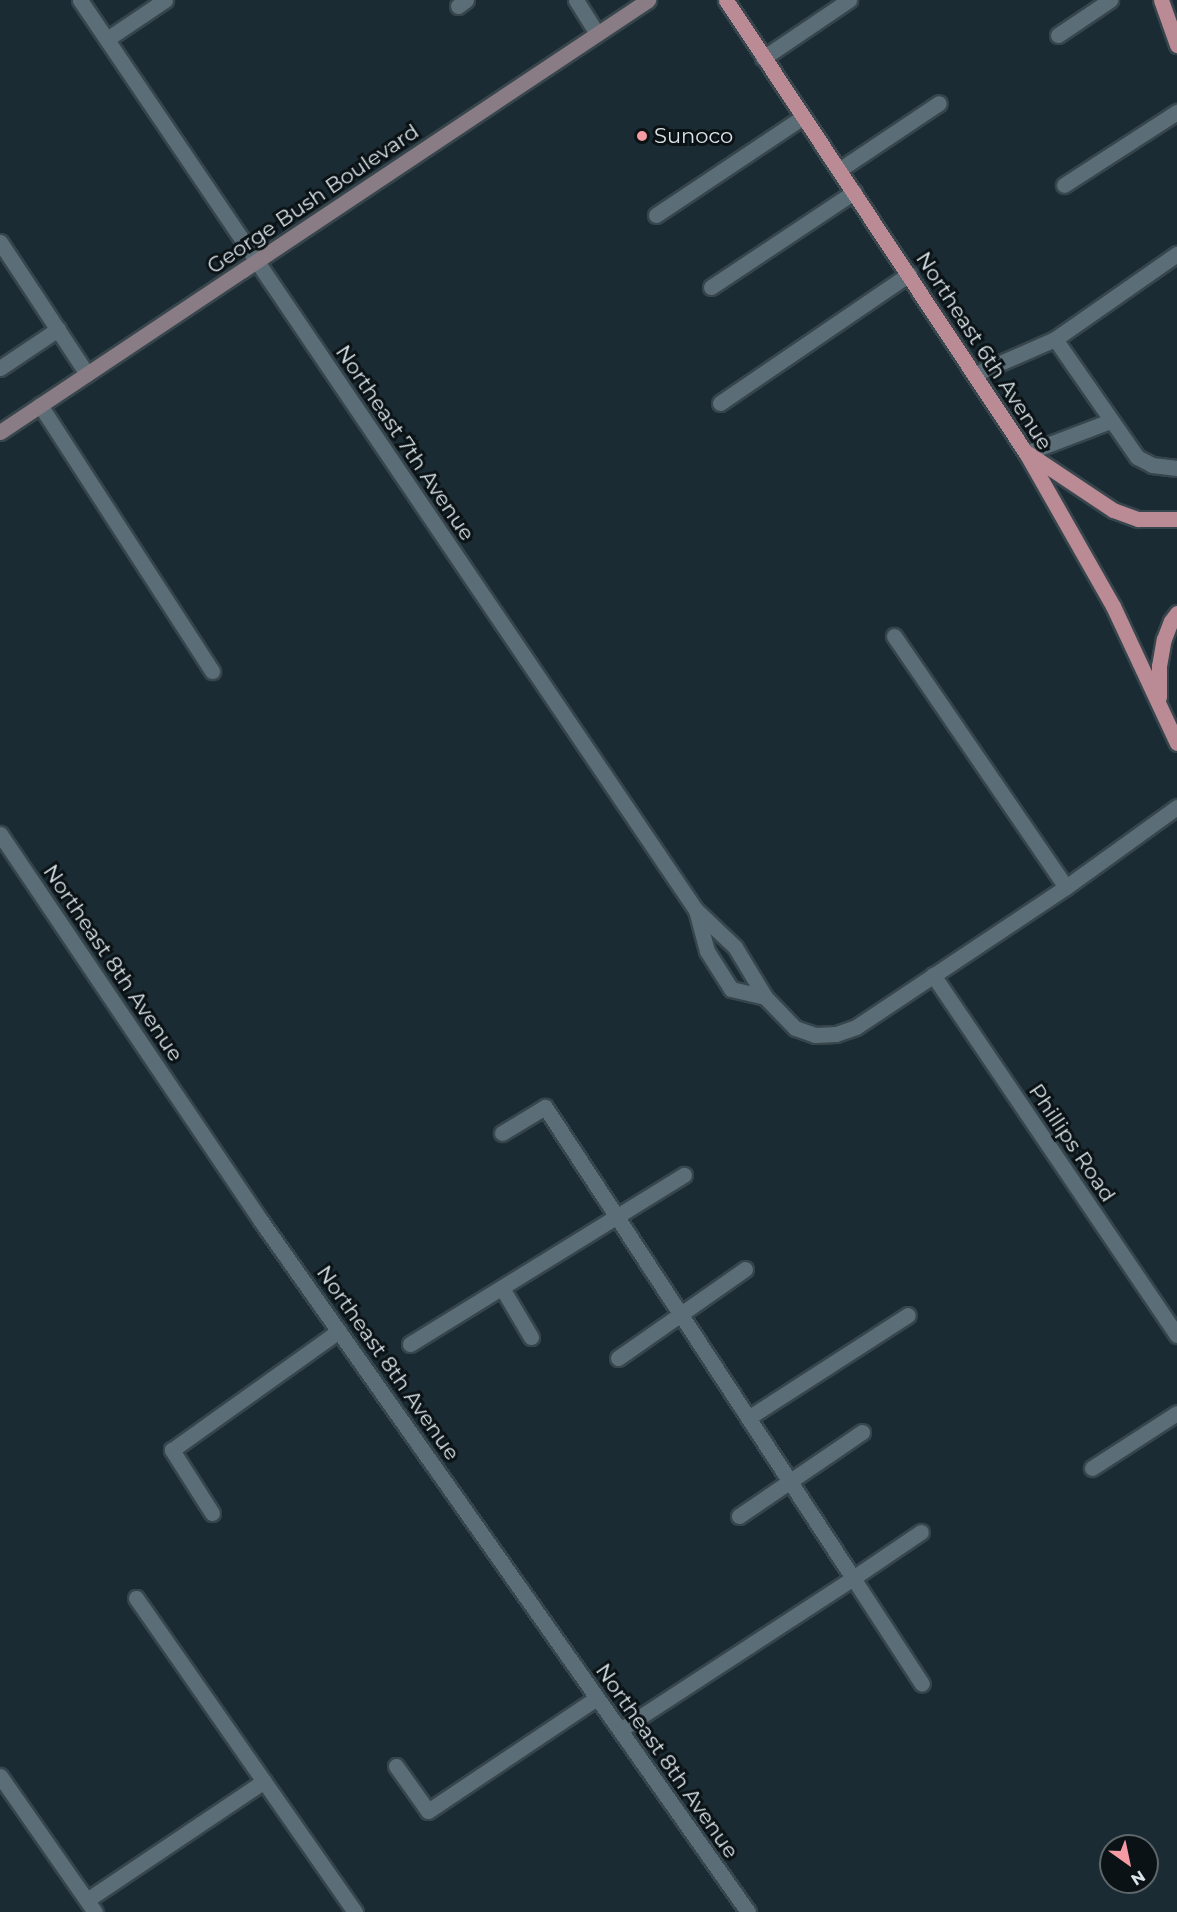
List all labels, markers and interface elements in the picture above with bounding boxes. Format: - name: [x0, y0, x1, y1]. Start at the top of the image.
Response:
- street label: George Bush Boulevard: [202, 119, 424, 279]
- place label: Sunoco: [654, 123, 733, 149]
- marker: Sunoco: [635, 129, 649, 143]
- street label: Northeast 6th Avenue: [911, 247, 1057, 455]
- street label: Northeast 7th Avenue: [330, 341, 480, 545]
- street label: Northeast 8th Avenue: [38, 860, 188, 1066]
- street label: Phillips Road: [1023, 1079, 1121, 1207]
- street label: Northeast 8th Avenue: [311, 1261, 465, 1465]
- street label: Northeast 8th Avenue: [590, 1659, 744, 1863]
- north arrow: [1099, 1834, 1159, 1894]
- text: N: [1127, 1866, 1149, 1889]

